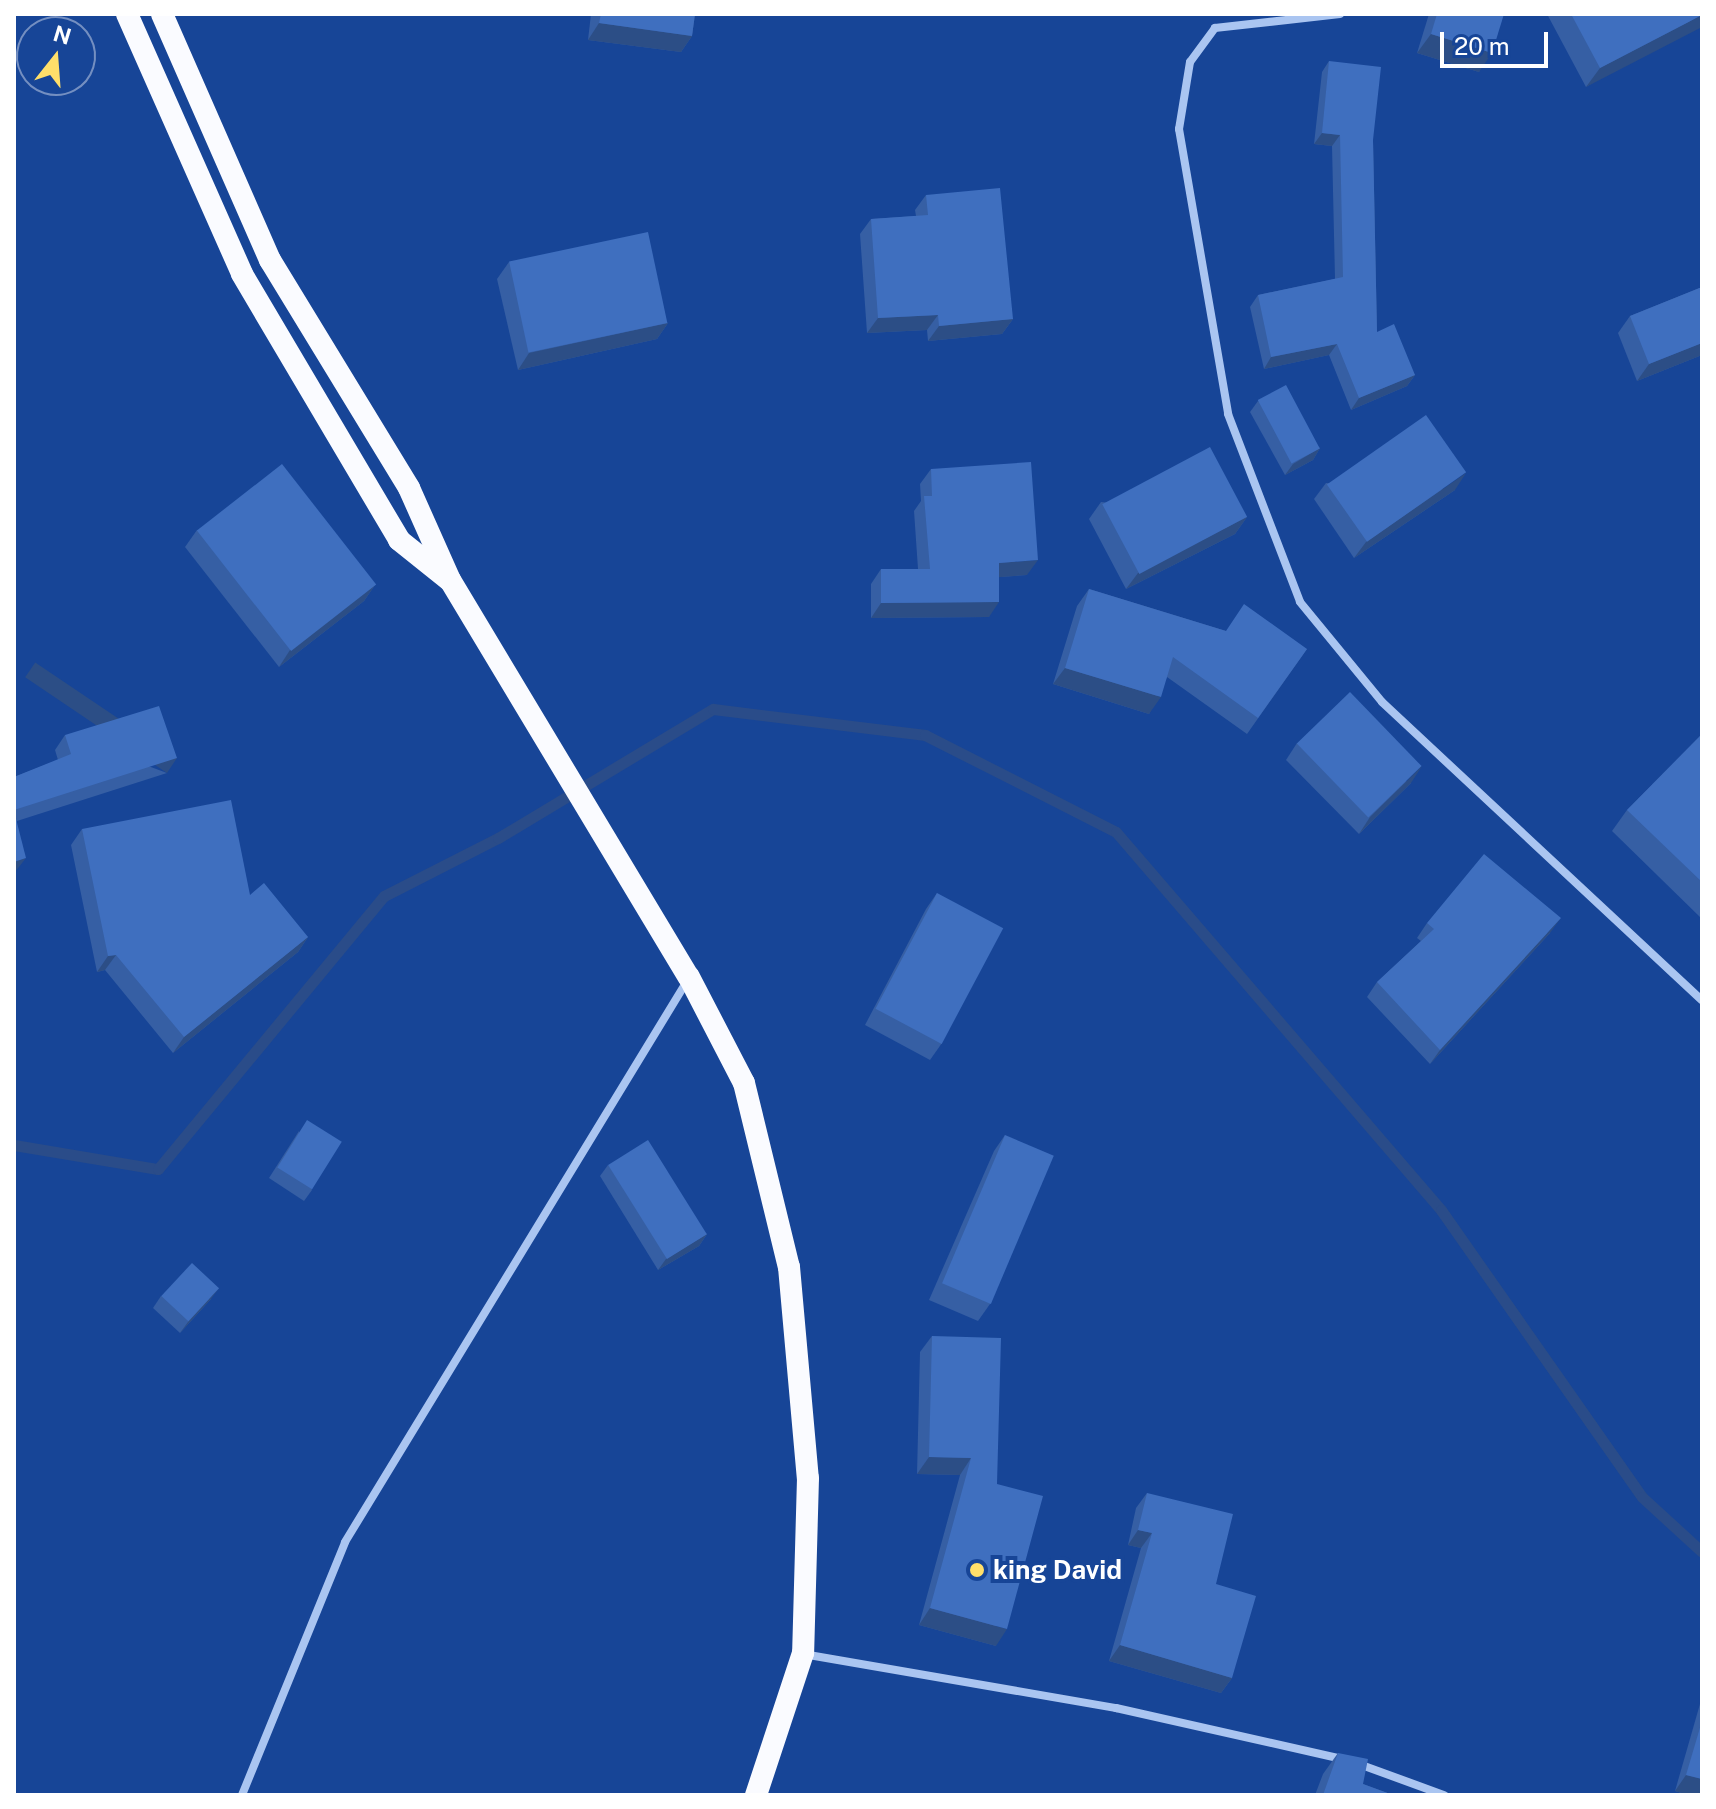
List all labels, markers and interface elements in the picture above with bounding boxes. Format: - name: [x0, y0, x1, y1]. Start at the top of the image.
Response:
- north arrow: [16, 16, 96, 96]
- scale bar: [1444, 16, 1552, 66]
- text: N: [50, 20, 74, 50]
- text: 20 m: [1454, 32, 1510, 60]
- place label: king David: [993, 1554, 1122, 1586]
- marker: king David: [968, 1561, 986, 1579]

